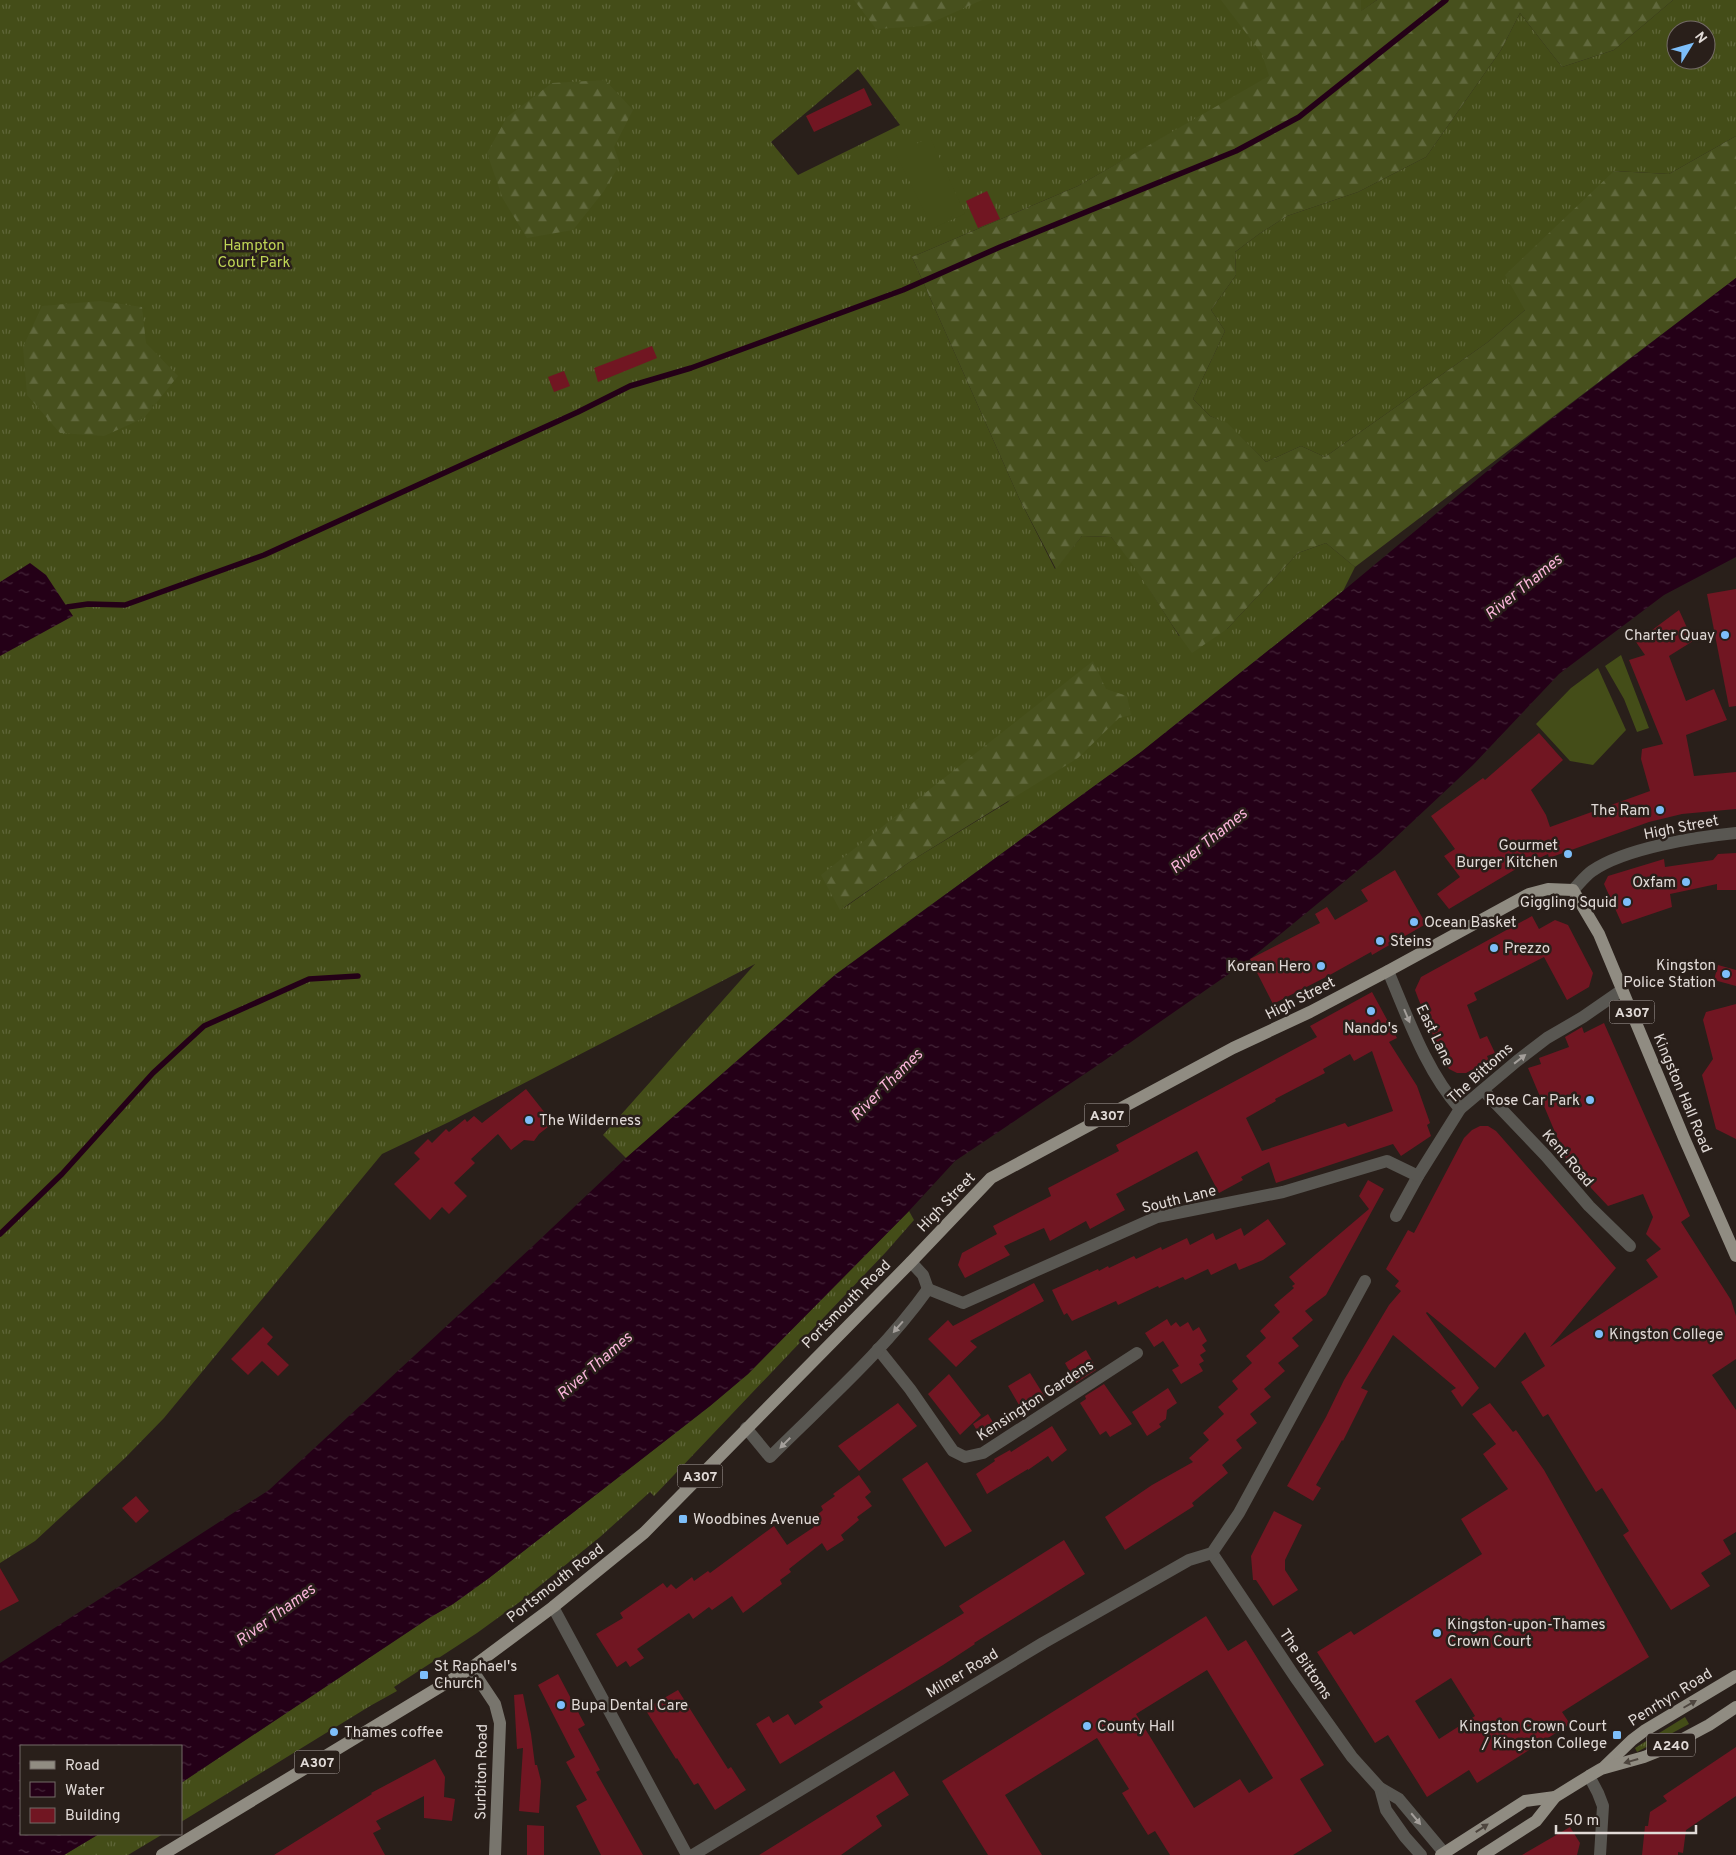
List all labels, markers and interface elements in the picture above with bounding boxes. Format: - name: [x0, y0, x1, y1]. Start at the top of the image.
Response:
- north arrow: [1666, 20, 1716, 70]
- text: N: [1690, 29, 1710, 47]
- park label: Hampton Court Park: [218, 237, 290, 273]
- water label: River Thames: [1482, 550, 1568, 625]
- place label: Charter Quay: [1624, 627, 1715, 646]
- marker: Charter Quay: [1719, 629, 1731, 641]
- place label: The Ram: [1590, 802, 1650, 821]
- water label: River Thames: [1167, 804, 1253, 879]
- marker: The Ram: [1654, 804, 1666, 816]
- street label: High Street: [1642, 812, 1720, 845]
- place label: Gourmet Burger Kitchen: [1456, 837, 1558, 873]
- marker: Gourmet Burger Kitchen: [1562, 848, 1574, 860]
- place label: Oxfam: [1632, 874, 1676, 893]
- marker: Oxfam: [1680, 876, 1692, 888]
- place label: Giggling Squid: [1520, 894, 1617, 913]
- marker: Giggling Squid: [1621, 896, 1633, 908]
- place label: Ocean Basket: [1424, 914, 1516, 933]
- marker: Ocean Basket: [1408, 916, 1420, 928]
- place label: Steins: [1390, 933, 1432, 952]
- marker: Steins: [1374, 935, 1386, 947]
- place label: Prezzo: [1504, 940, 1550, 959]
- marker: Prezzo: [1488, 942, 1500, 954]
- place label: Kingston Police Station: [1623, 957, 1716, 993]
- place label: Korean Hero: [1227, 958, 1311, 977]
- marker: Korean Hero: [1315, 960, 1327, 972]
- marker: Kingston Police Station: [1720, 968, 1732, 980]
- street label: High Street: [1262, 974, 1339, 1025]
- road number: A307: [1610, 1000, 1654, 1024]
- street label: East Lane: [1411, 1002, 1457, 1070]
- marker: Nando's: [1365, 1005, 1377, 1017]
- one-way arrow: [1403, 1009, 1411, 1024]
- place label: Nando's: [1344, 1020, 1398, 1039]
- street label: Kingston Hall Road: [1648, 1031, 1715, 1156]
- street label: The Bittoms: [1444, 1040, 1518, 1108]
- water label: River Thames: [847, 1045, 928, 1126]
- one-way arrow: [1513, 1053, 1526, 1064]
- place label: Rose Car Park: [1486, 1092, 1580, 1111]
- marker: Rose Car Park: [1584, 1094, 1596, 1106]
- road number: A307: [1084, 1104, 1130, 1126]
- place label: The Wilderness: [539, 1112, 641, 1131]
- marker: The Wilderness: [523, 1114, 535, 1126]
- street label: Kent Road: [1537, 1126, 1597, 1192]
- street label: High Street: [914, 1169, 980, 1237]
- street label: South Lane: [1140, 1182, 1219, 1219]
- street label: Portsmouth Road: [799, 1257, 896, 1354]
- one-way arrow: [892, 1320, 904, 1332]
- place label: Kingston College: [1609, 1326, 1723, 1345]
- water label: River Thames: [553, 1328, 638, 1405]
- marker: Kingston College: [1593, 1328, 1605, 1340]
- street label: Kensington Gardens: [974, 1356, 1098, 1446]
- one-way arrow: [779, 1437, 791, 1449]
- road number: A307: [678, 1464, 722, 1488]
- place label: Woodbines Avenue: [693, 1511, 820, 1530]
- marker: Woodbines Avenue: [677, 1513, 689, 1525]
- street label: Portsmouth Road: [503, 1540, 608, 1628]
- water label: River Thames: [232, 1580, 321, 1651]
- place label: Kingston-upon-Thames Crown Court: [1447, 1616, 1605, 1652]
- street label: The Bittoms: [1274, 1626, 1335, 1704]
- marker: Kingston-upon-Thames Crown Court: [1431, 1627, 1443, 1639]
- street label: Milner Road: [923, 1645, 1002, 1703]
- place label: St Raphael's Church: [434, 1658, 517, 1694]
- street label: Penrhyn Road: [1625, 1665, 1716, 1732]
- marker: St Raphael's Church: [418, 1669, 430, 1681]
- place label: Bupa Dental Care: [571, 1697, 688, 1716]
- marker: Bupa Dental Care: [555, 1699, 567, 1711]
- one-way arrow: [1683, 1700, 1696, 1709]
- place label: County Hall: [1097, 1718, 1175, 1737]
- place label: Kingston Crown Court / Kingston College: [1459, 1718, 1607, 1754]
- marker: County Hall: [1081, 1720, 1093, 1732]
- place label: Thames coffee: [344, 1724, 443, 1743]
- street label: Surbiton Road: [472, 1724, 493, 1820]
- marker: Thames coffee: [328, 1726, 340, 1738]
- marker: Kingston Crown Court / Kingston College: [1611, 1729, 1623, 1741]
- road number: A240: [1647, 1734, 1695, 1756]
- legend: [20, 1745, 182, 1835]
- road number: A307: [294, 1750, 340, 1774]
- text: Road: [65, 1757, 100, 1776]
- one-way arrow: [1623, 1757, 1638, 1765]
- text: Water: [65, 1782, 105, 1801]
- scale bar: [1556, 1802, 1696, 1834]
- text: Building: [65, 1807, 120, 1826]
- one-way arrow: [1410, 1812, 1421, 1825]
- text: 50 m: [1564, 1812, 1599, 1831]
- one-way arrow: [1475, 1824, 1488, 1833]

